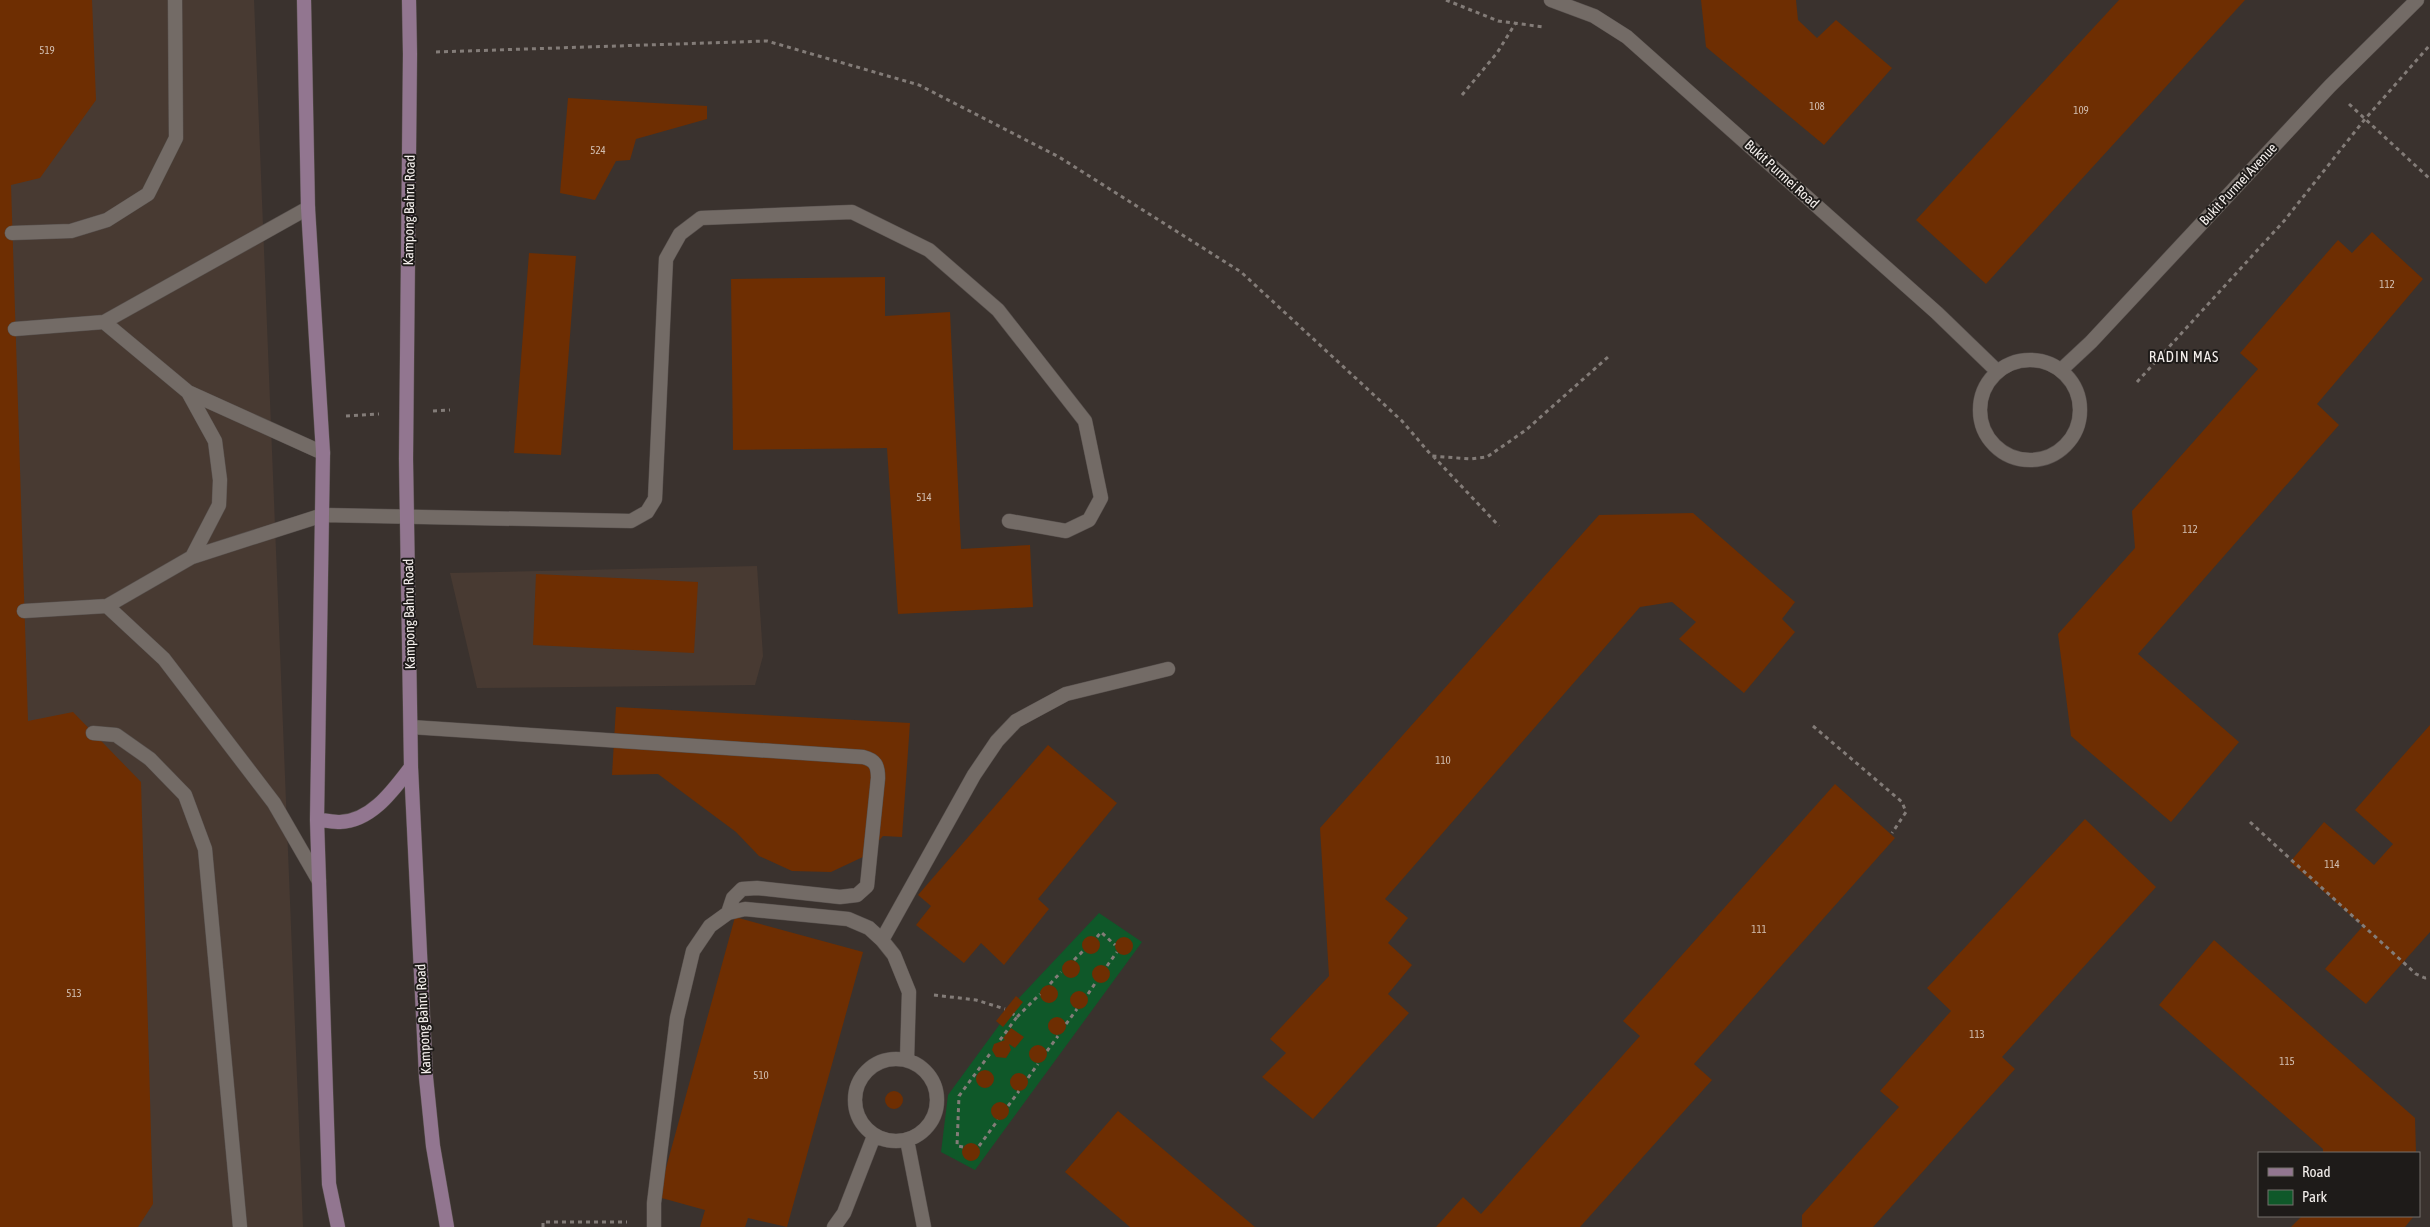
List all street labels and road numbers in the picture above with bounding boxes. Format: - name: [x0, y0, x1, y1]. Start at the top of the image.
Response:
- street label: Bukit Purmei Road: [1742, 136, 1822, 212]
- street label: Bukit Purmei Avenue: [2196, 140, 2280, 228]
- street label: Kampong Bahru Road: [400, 155, 418, 265]
- street label: Kampong Bahru Road: [400, 559, 418, 669]
- street label: Kampong Bahru Road: [412, 963, 434, 1075]

